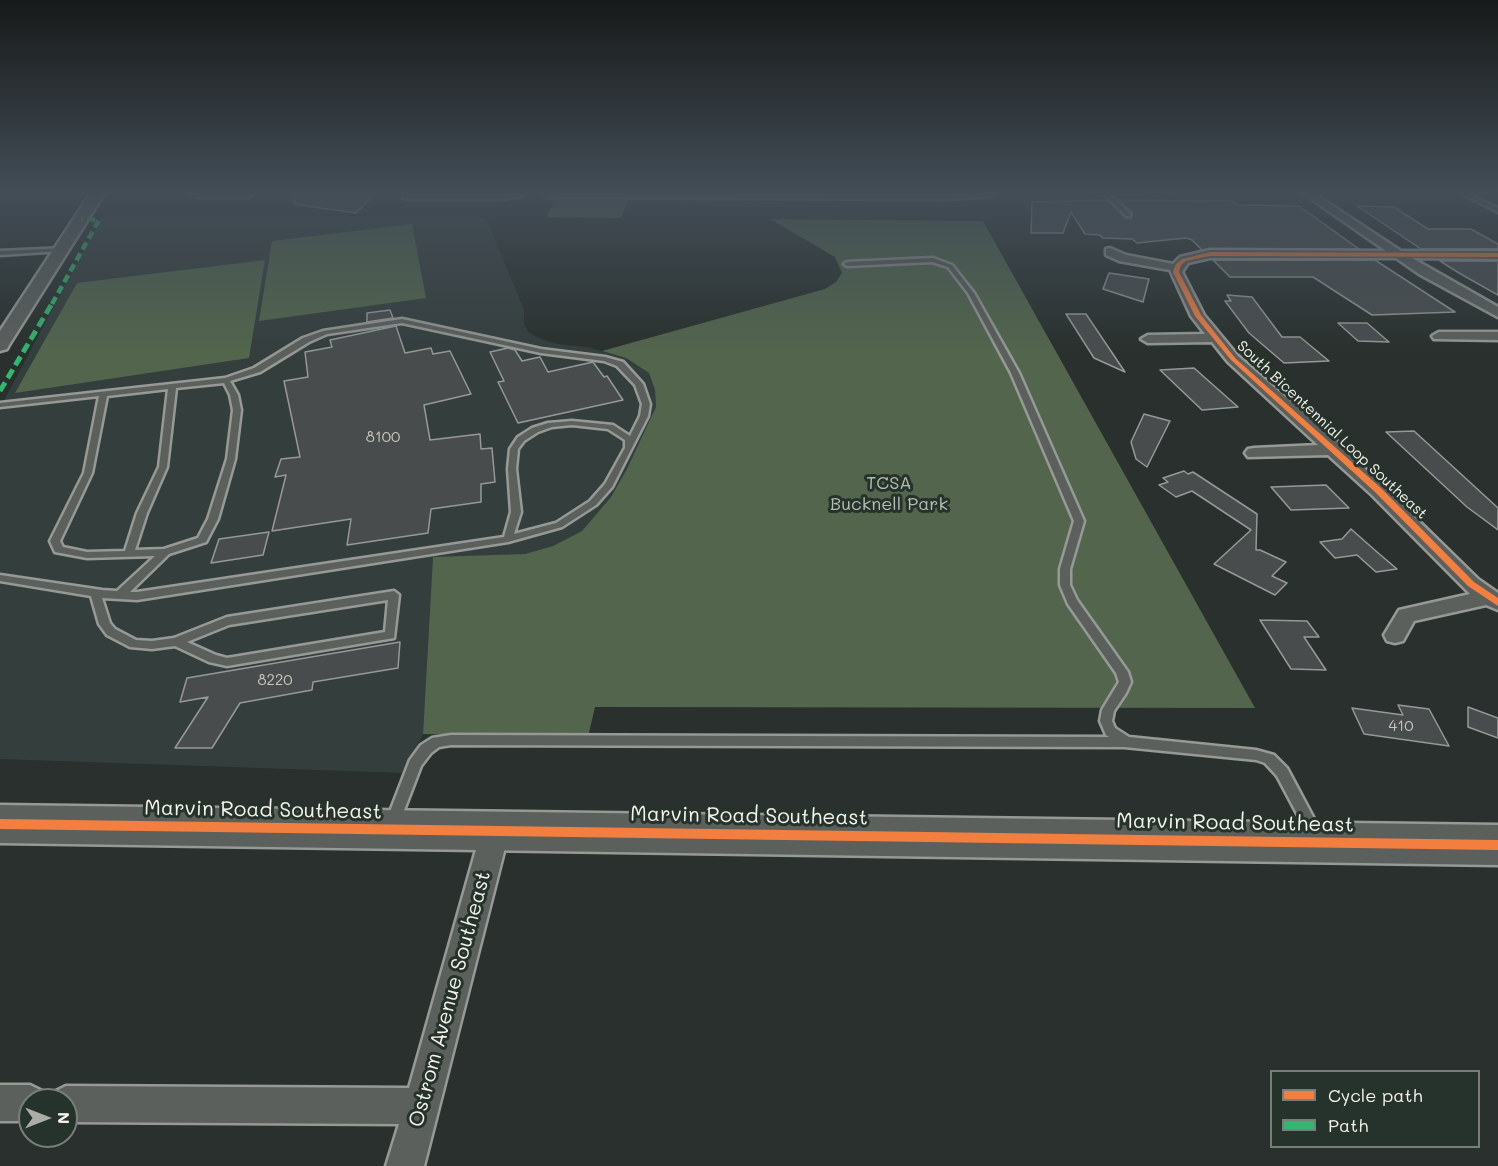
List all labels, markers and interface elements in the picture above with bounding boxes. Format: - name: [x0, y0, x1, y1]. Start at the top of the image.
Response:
- street label: South Bicentennial Loop Southeast: [1233, 337, 1431, 523]
- house number: 8100: [366, 428, 400, 446]
- park label: TCSA Bucknell Park: [830, 472, 948, 514]
- house number: 8220: [257, 671, 293, 689]
- house number: 410: [1389, 717, 1413, 735]
- street label: Marvin Road Southeast: [144, 795, 382, 825]
- street label: Marvin Road Southeast: [630, 801, 868, 831]
- street label: Marvin Road Southeast: [1116, 808, 1354, 838]
- street label: Ostrom Avenue Southeast: [404, 868, 496, 1130]
- legend: [1270, 1070, 1480, 1148]
- text: Cycle path: [1328, 1083, 1423, 1107]
- north arrow: [18, 1088, 78, 1148]
- text: N: [54, 1112, 75, 1124]
- text: Path: [1328, 1113, 1368, 1137]

